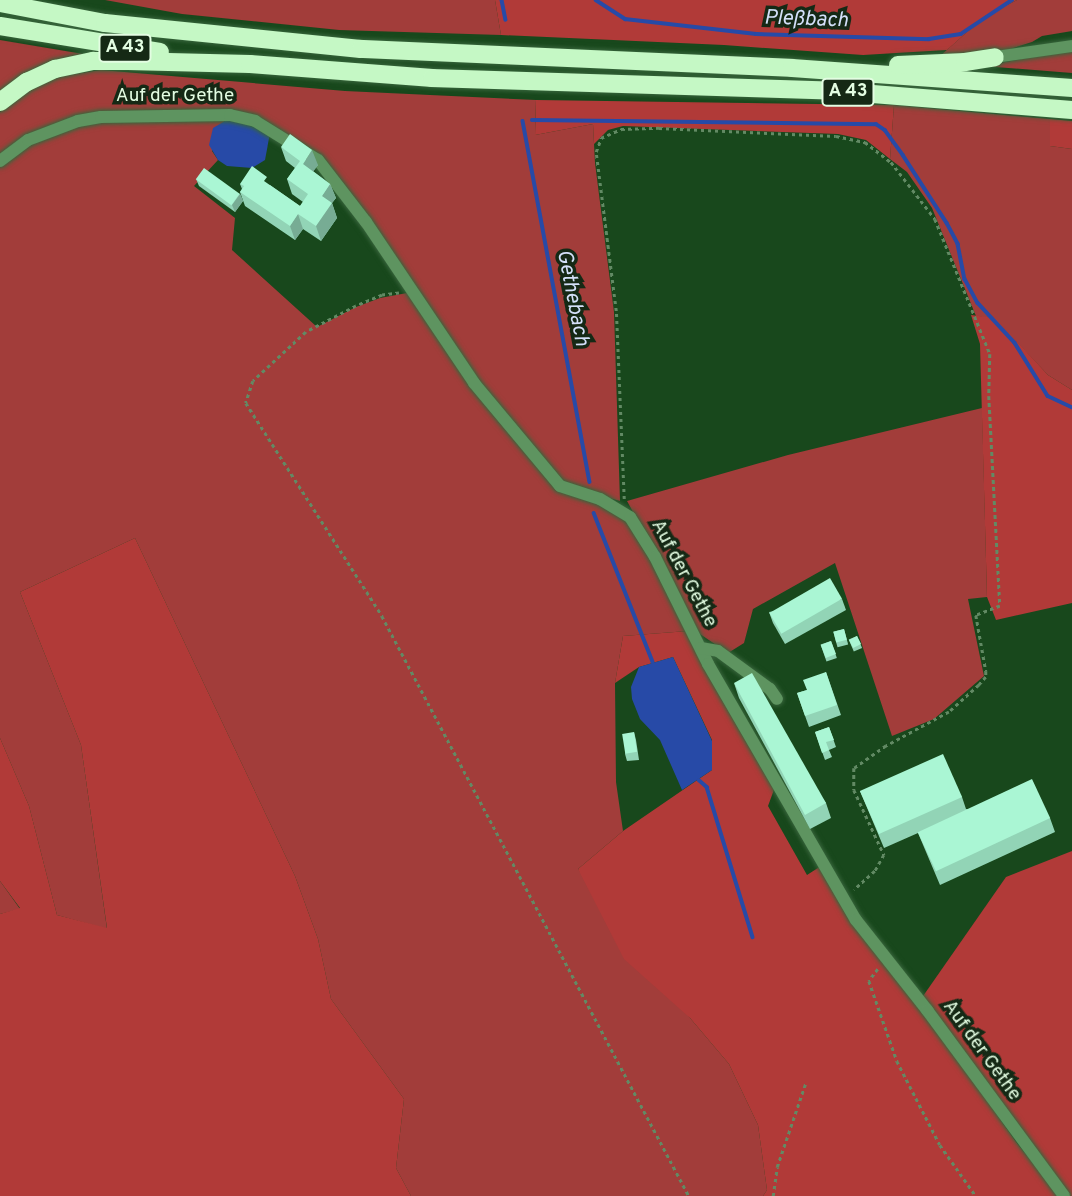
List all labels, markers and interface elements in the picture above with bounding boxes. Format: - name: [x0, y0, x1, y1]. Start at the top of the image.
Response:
- water label: Pleßbach: [764, 6, 848, 34]
- road number: A 43: [97, 33, 153, 62]
- road number: A 43: [820, 78, 876, 106]
- street label: Auf der Gethe: [116, 86, 234, 108]
- water label: Gethebach: [550, 248, 594, 348]
- street label: Auf der Gethe: [645, 516, 721, 632]
- street label: Auf der Gethe: [937, 996, 1025, 1106]

